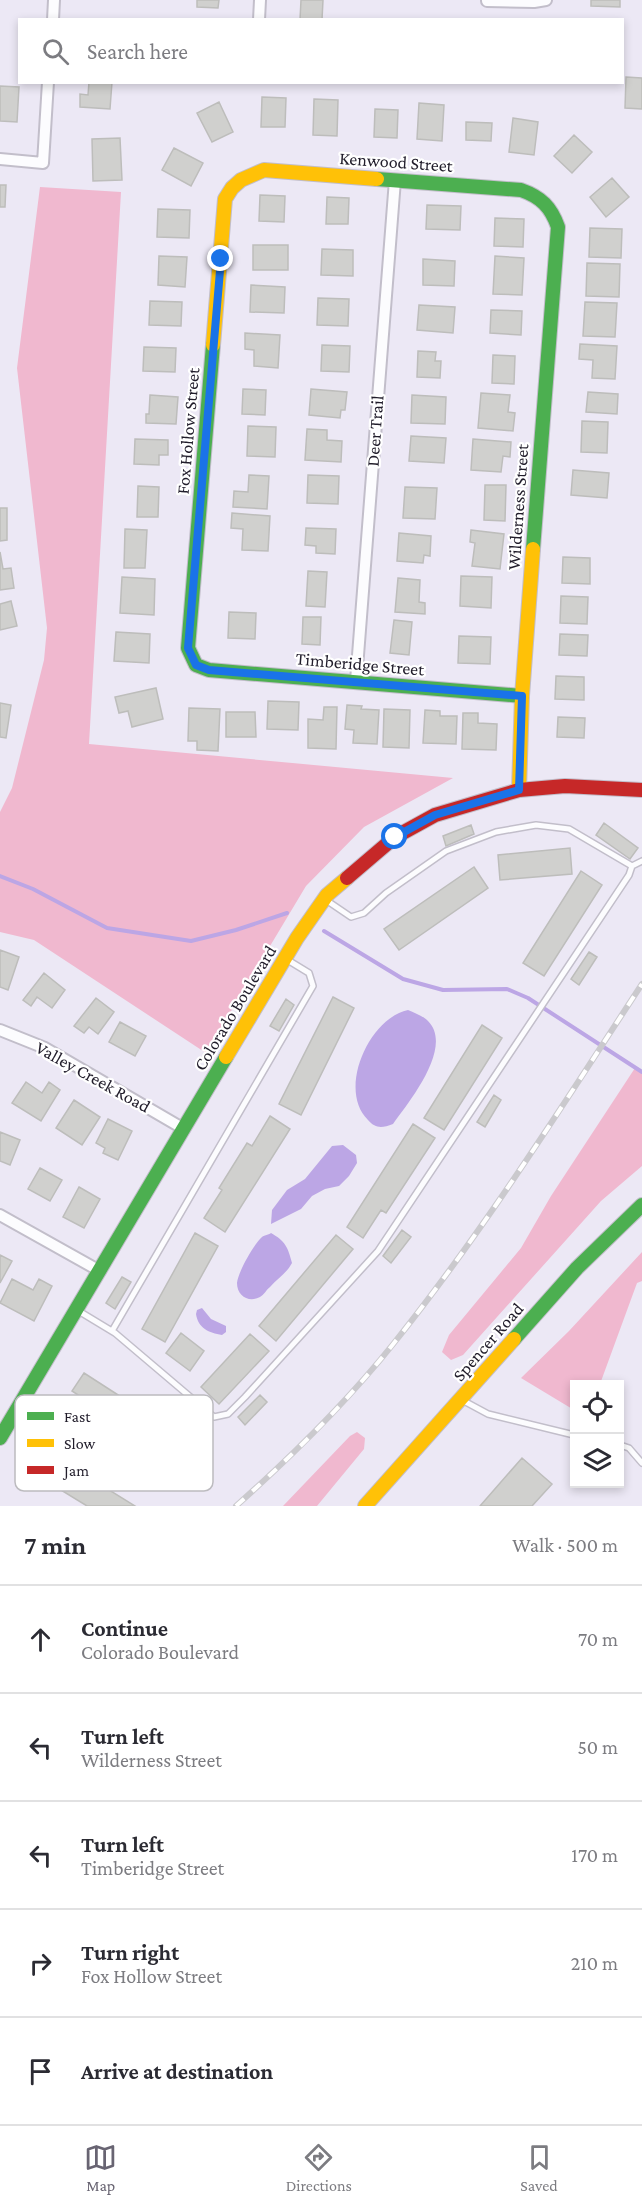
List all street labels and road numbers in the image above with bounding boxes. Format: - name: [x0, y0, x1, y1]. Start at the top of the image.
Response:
- street label: Kenwood Street: [339, 148, 454, 176]
- street label: Fox Hollow Street: [173, 366, 204, 495]
- street label: Deer Trail: [363, 395, 387, 467]
- street label: Wilderness Street: [504, 442, 532, 571]
- street label: Timberidge Street: [295, 648, 426, 680]
- street label: Colorado Boulevard: [190, 941, 280, 1074]
- street label: Valley Creek Road: [32, 1037, 154, 1117]
- street label: Spencer Road: [449, 1298, 528, 1385]

